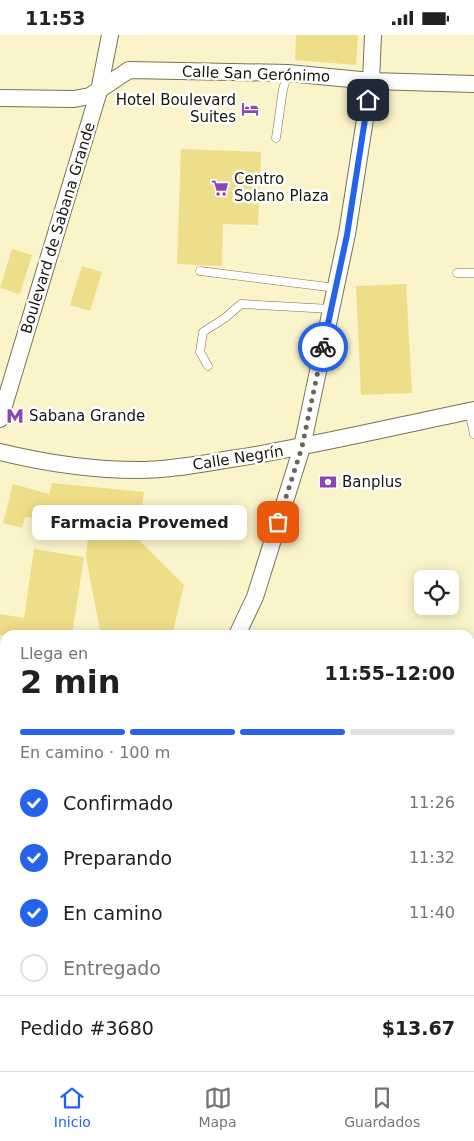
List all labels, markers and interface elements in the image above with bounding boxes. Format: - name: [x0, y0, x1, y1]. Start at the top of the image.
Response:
- text: 11:53: [25, 7, 85, 29]
- street label: Calle San Gerónimo: [182, 62, 330, 86]
- pin: [347, 79, 389, 121]
- icon: home: [354, 86, 382, 114]
- place label: Hotel Boulevard Suites: [116, 91, 236, 126]
- hotel icon: Hotel Boulevard Suites: [240, 99, 260, 119]
- street label: Boulevard de Sabana Grande: [17, 120, 99, 336]
- place label: Centro Solano Plaza: [234, 170, 329, 205]
- supermarket icon: Centro Solano Plaza: [210, 178, 230, 198]
- courier: [298, 322, 348, 372]
- icon: bike: [309, 333, 337, 361]
- metro station icon: Sabana Grande: [5, 406, 25, 426]
- place label: Sabana Grande: [29, 407, 145, 425]
- street label: Calle Negrín: [191, 442, 285, 474]
- bank icon: Banplus: [318, 472, 338, 492]
- place label: Banplus: [342, 473, 402, 491]
- pin: [257, 501, 299, 543]
- callout: Farmacia Provemed: [33, 505, 248, 539]
- icon: bag: [264, 508, 292, 536]
- text: Farmacia Provemed: [50, 513, 229, 532]
- map controls: [414, 570, 459, 615]
- button: locate: [414, 570, 459, 615]
- text: Llega en: [20, 644, 88, 663]
- text: 11:55–12:00: [325, 662, 455, 684]
- text: 2 min: [20, 663, 121, 701]
- text: En camino · 100 m: [20, 743, 170, 762]
- icon: check: [20, 789, 48, 817]
- text: Confirmado: [63, 792, 173, 814]
- text: 11:26: [409, 793, 455, 812]
- icon: check: [20, 844, 48, 872]
- text: Preparando: [63, 847, 172, 869]
- text: 11:32: [409, 848, 455, 867]
- icon: check: [20, 899, 48, 927]
- text: En camino: [63, 902, 163, 924]
- text: 11:40: [409, 903, 455, 922]
- text: Entregado: [63, 957, 161, 979]
- text: Pedido #3680: [20, 1017, 154, 1039]
- text: $13.67: [382, 1017, 455, 1039]
- tab: Inicio: [54, 1084, 91, 1130]
- tab: Mapa: [198, 1084, 237, 1130]
- tab: Guardados: [344, 1084, 420, 1130]

